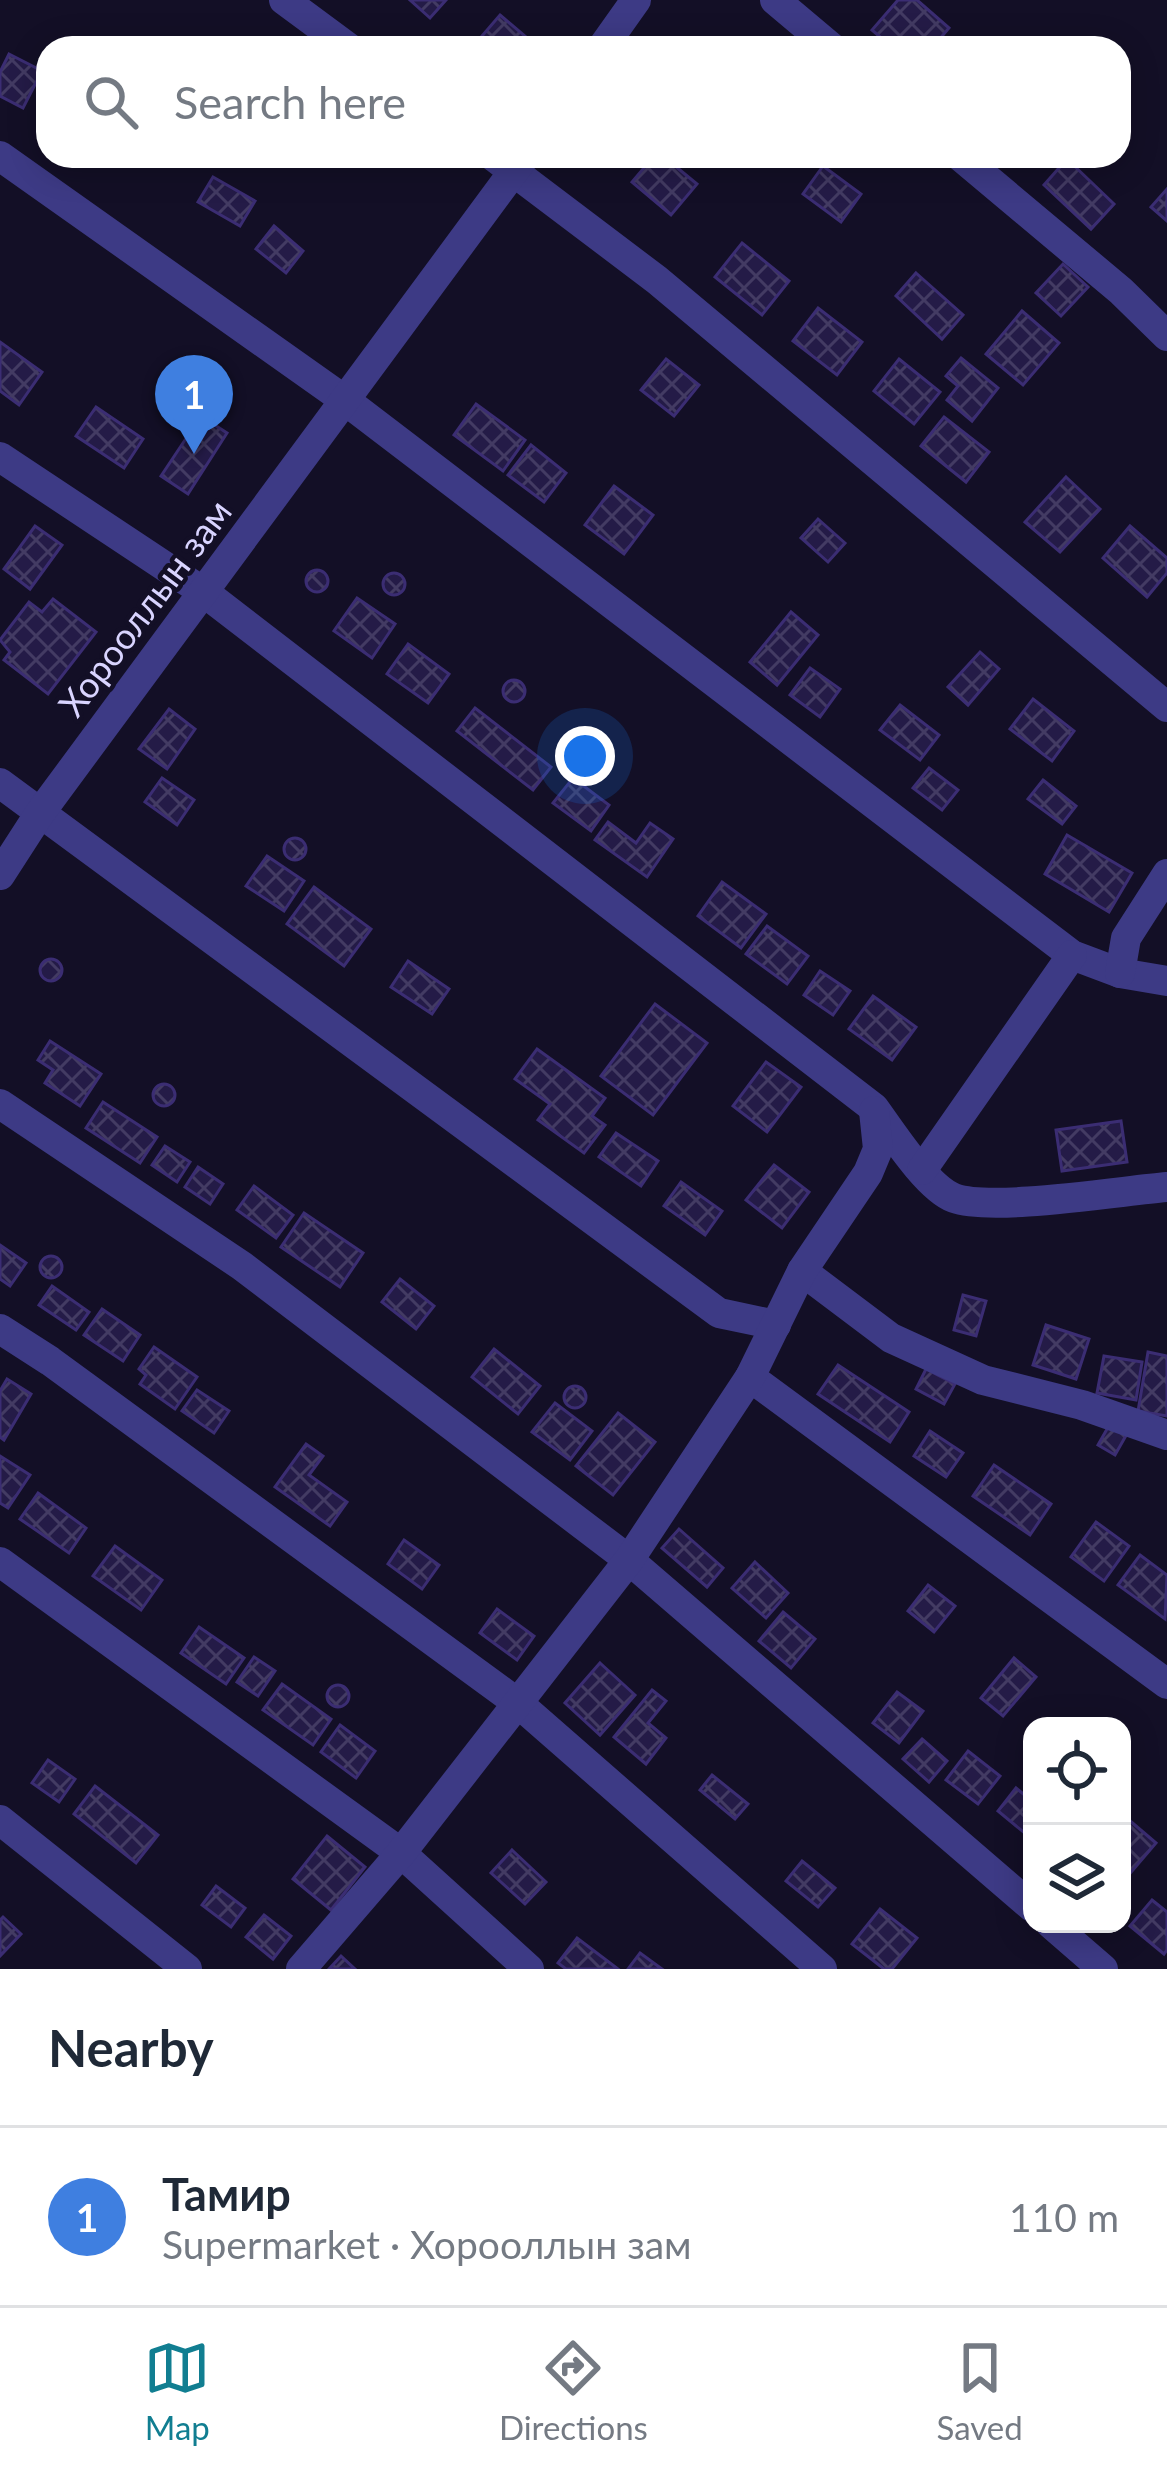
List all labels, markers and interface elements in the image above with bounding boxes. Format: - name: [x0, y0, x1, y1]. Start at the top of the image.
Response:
- search box: [36, 36, 1131, 168]
- icon: search: [78, 69, 144, 135]
- text: Search here: [174, 75, 406, 129]
- pin: 1: [155, 355, 233, 454]
- street label: Хорооллын зам: [48, 490, 240, 724]
- your location: [555, 726, 615, 786]
- map controls: [1023, 1717, 1131, 1933]
- button: locate: [1023, 1717, 1131, 1825]
- button: layers: [1023, 1825, 1131, 1933]
- text: Nearby: [48, 2017, 214, 2078]
- text: Тамир: [162, 2167, 291, 2221]
- text: 1: [76, 2194, 98, 2240]
- text: 110 m: [1009, 2194, 1119, 2240]
- text: Supermarket · Хорооллын зам: [162, 2221, 692, 2267]
- tab: Map: [144, 2335, 210, 2447]
- tab: Directions: [499, 2335, 648, 2447]
- tab: Saved: [936, 2335, 1023, 2447]

